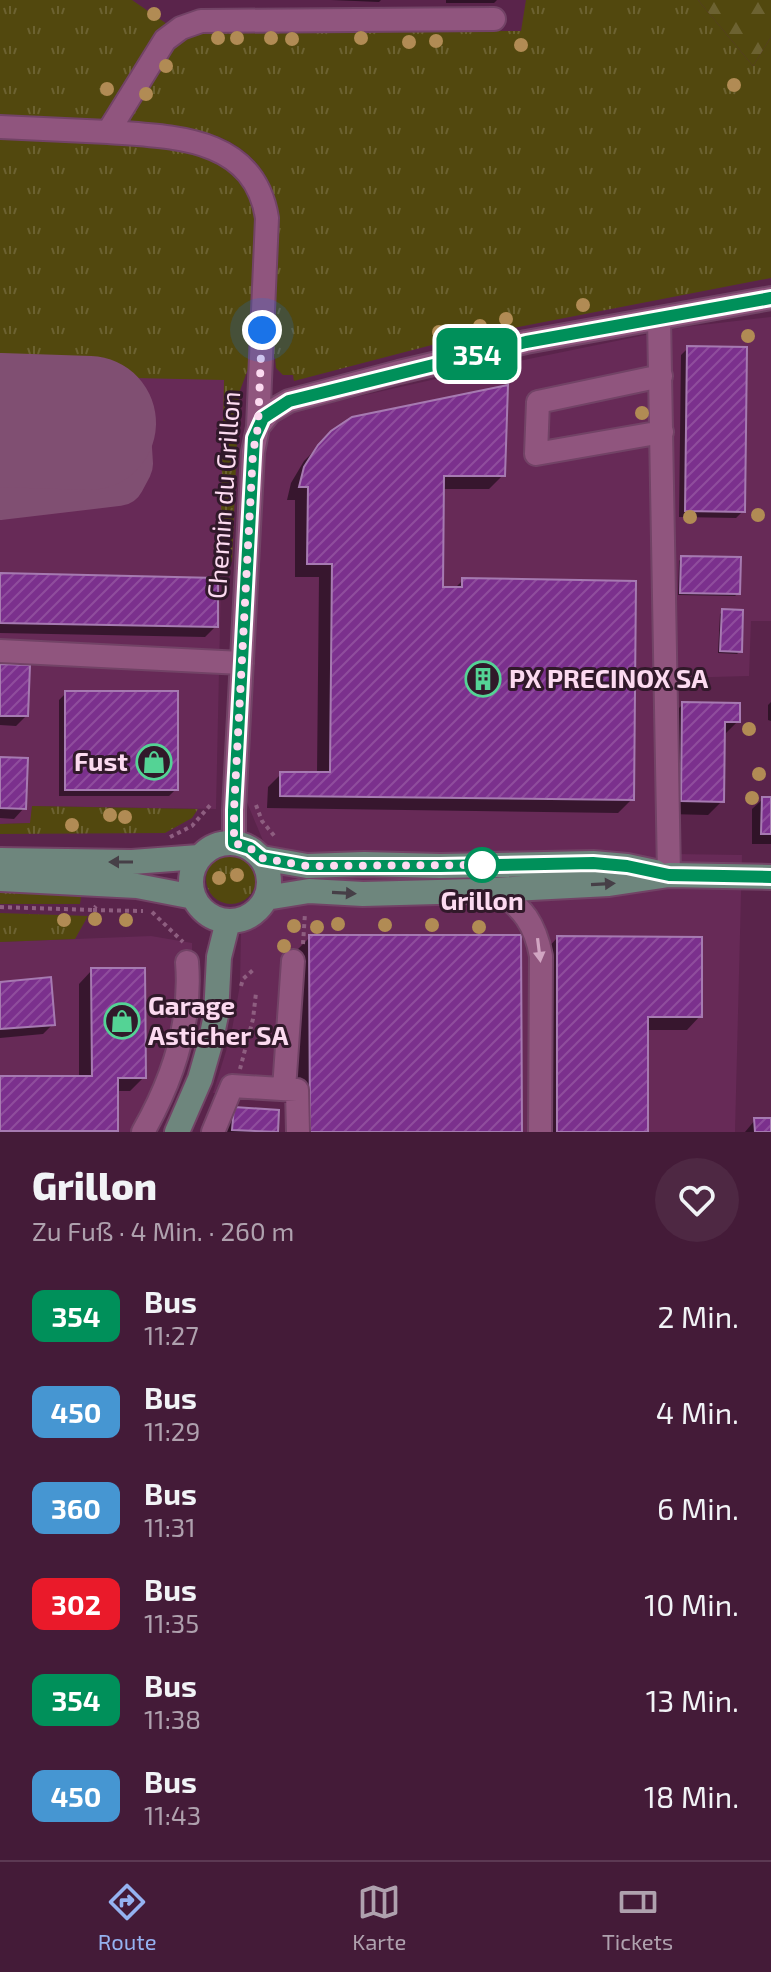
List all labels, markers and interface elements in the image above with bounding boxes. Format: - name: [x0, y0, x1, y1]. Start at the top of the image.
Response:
- your location: [242, 310, 282, 350]
- line badge: 354: [431, 328, 523, 380]
- text: 354: [452, 337, 502, 371]
- street label: Chemin du Grillon: [200, 390, 245, 600]
- building icon: PX PRECINOX SA: [464, 660, 502, 698]
- place label: PX PRECINOX SA: [509, 662, 708, 693]
- shop icon: Fust: [135, 743, 173, 781]
- place label: Fust: [74, 745, 128, 776]
- marker: Grillon: [465, 848, 499, 882]
- one-way arrow: [108, 856, 133, 868]
- one-way arrow: [591, 877, 616, 890]
- place label: Grillon: [440, 884, 524, 915]
- one-way arrow: [332, 886, 357, 899]
- one-way arrow: [533, 938, 546, 963]
- place label: Garage Asticher SA: [148, 989, 289, 1050]
- shop icon: Garage Asticher SA: [103, 1002, 141, 1040]
- button: heart: [655, 1158, 739, 1242]
- text: Grillon: [32, 1162, 157, 1208]
- text: Zu Fuß · 4 Min. · 260 m: [32, 1215, 294, 1246]
- text: Bus: [144, 1283, 197, 1319]
- text: 2 Min.: [657, 1298, 739, 1334]
- text: 354: [51, 1299, 101, 1333]
- text: 11:27: [144, 1319, 199, 1350]
- text: Bus: [144, 1379, 197, 1415]
- text: 4 Min.: [656, 1394, 739, 1430]
- text: 450: [51, 1395, 101, 1429]
- text: 11:29: [144, 1415, 200, 1446]
- text: Bus: [144, 1475, 197, 1511]
- text: 6 Min.: [657, 1490, 739, 1526]
- text: 360: [51, 1491, 101, 1525]
- text: 11:31: [144, 1511, 196, 1542]
- text: Bus: [144, 1571, 197, 1607]
- text: 10 Min.: [644, 1586, 739, 1622]
- text: 302: [51, 1587, 101, 1621]
- text: 11:35: [144, 1607, 199, 1638]
- text: Bus: [144, 1667, 197, 1703]
- text: 13 Min.: [646, 1682, 739, 1718]
- text: 354: [51, 1683, 101, 1717]
- text: 11:38: [144, 1703, 201, 1734]
- text: Bus: [144, 1763, 197, 1799]
- text: 18 Min.: [644, 1778, 739, 1814]
- text: 450: [51, 1779, 101, 1813]
- text: 11:43: [144, 1799, 201, 1830]
- tab: Route: [98, 1880, 157, 1954]
- tab: Karte: [352, 1880, 406, 1954]
- tab: Tickets: [602, 1880, 673, 1954]

